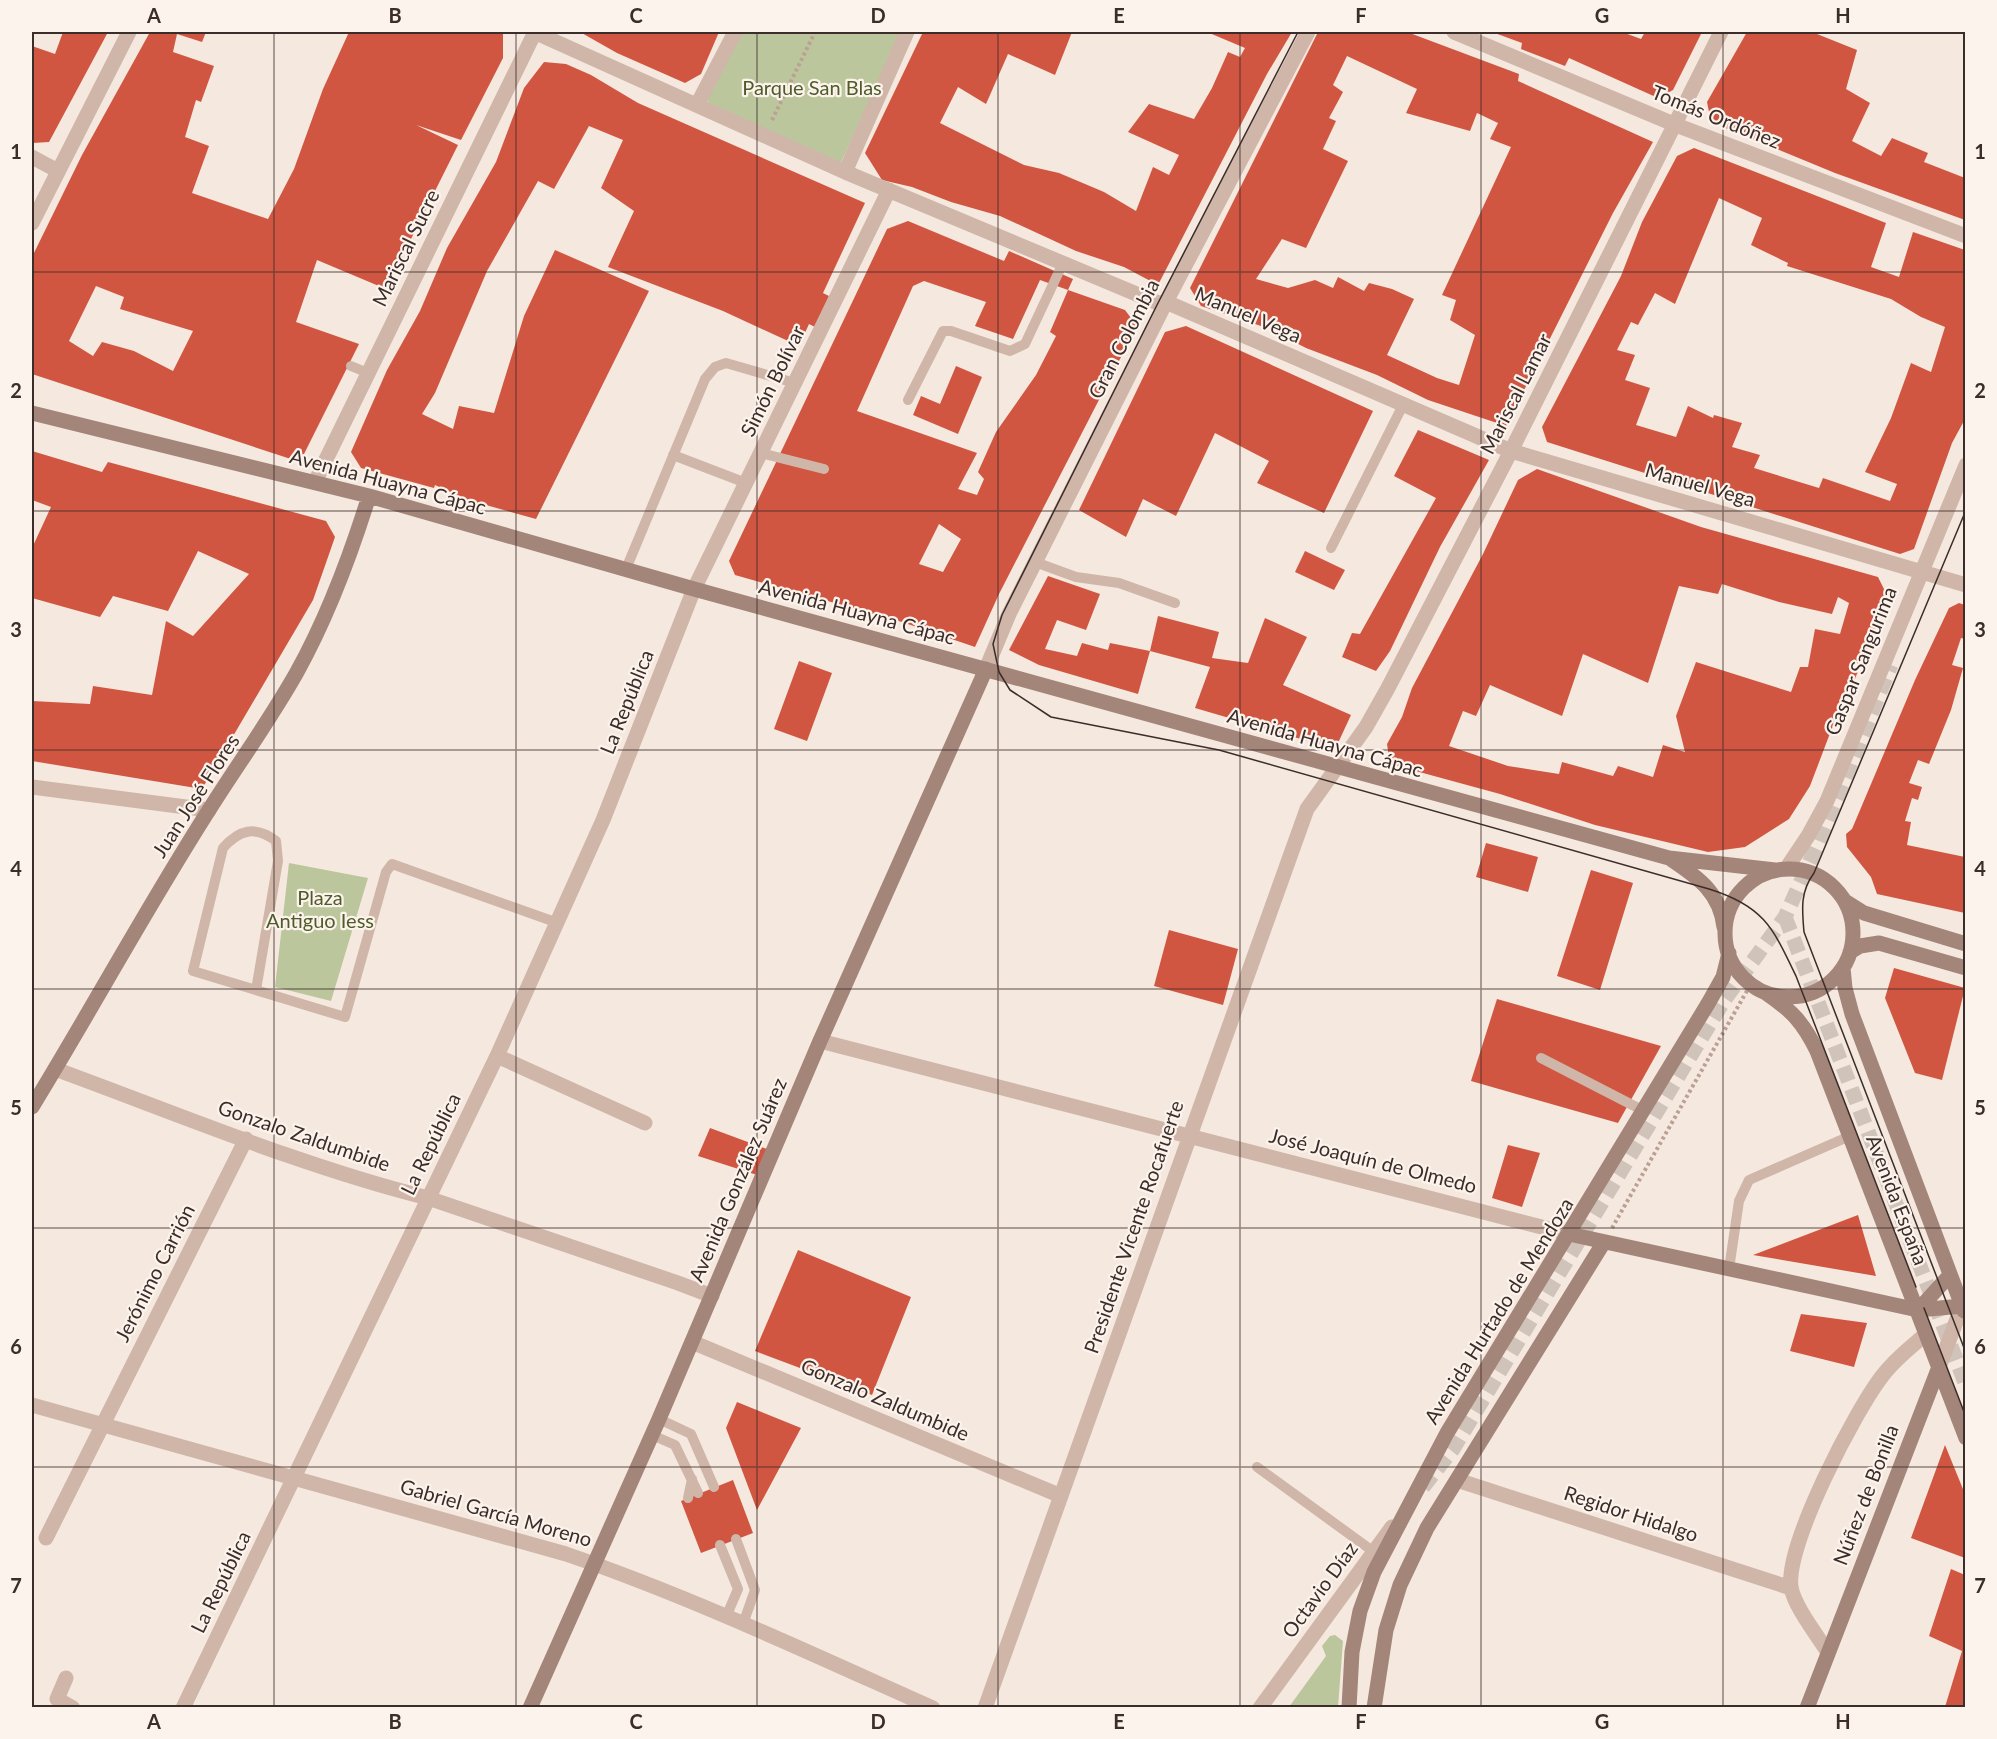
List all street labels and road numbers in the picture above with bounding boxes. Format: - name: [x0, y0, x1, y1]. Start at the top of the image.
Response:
- street label: Tomás Ordóñez: [1648, 79, 1784, 153]
- street label: Mariscal Sucre: [366, 185, 444, 310]
- street label: Gran Colombia: [1083, 275, 1163, 402]
- street label: Manuel Vega: [1192, 281, 1305, 347]
- street label: Simón Bolívar: [735, 320, 810, 440]
- street label: Mariscal Lamar: [1474, 329, 1556, 458]
- street label: Avenida Huayna Cápac: [288, 443, 489, 519]
- street label: Manuel Vega: [1643, 457, 1758, 511]
- street label: Avenida Huayna Cápac: [757, 573, 958, 649]
- street label: Gaspar Sangurima: [1819, 583, 1901, 738]
- street label: La República: [594, 646, 658, 757]
- street label: Avenida Huayna Cápac: [1225, 703, 1426, 782]
- street label: Juan José Flores: [146, 729, 244, 862]
- street label: Avenida González Suárez: [683, 1074, 791, 1285]
- street label: La República: [395, 1089, 465, 1198]
- street label: Gonzalo Zaldumbide: [215, 1094, 393, 1176]
- street label: Presidente Vicente Rocafuerte: [1078, 1097, 1188, 1356]
- street label: José Joaquín de Olmedo: [1267, 1123, 1479, 1197]
- street label: Avenida España: [1862, 1131, 1934, 1268]
- street label: Avenida Hurtado de Mendoza: [1419, 1193, 1578, 1428]
- street label: Jerónimo Carrión: [109, 1200, 199, 1345]
- street label: Gonzalo Zaldumbide: [798, 1353, 973, 1445]
- street label: Núñez de Bonilla: [1827, 1421, 1903, 1568]
- street label: Gabriel García Moreno: [398, 1473, 595, 1551]
- street label: Regidor Hidalgo: [1561, 1480, 1701, 1546]
- street label: La República: [185, 1527, 255, 1636]
- street label: Octavio Díaz: [1276, 1537, 1362, 1642]

